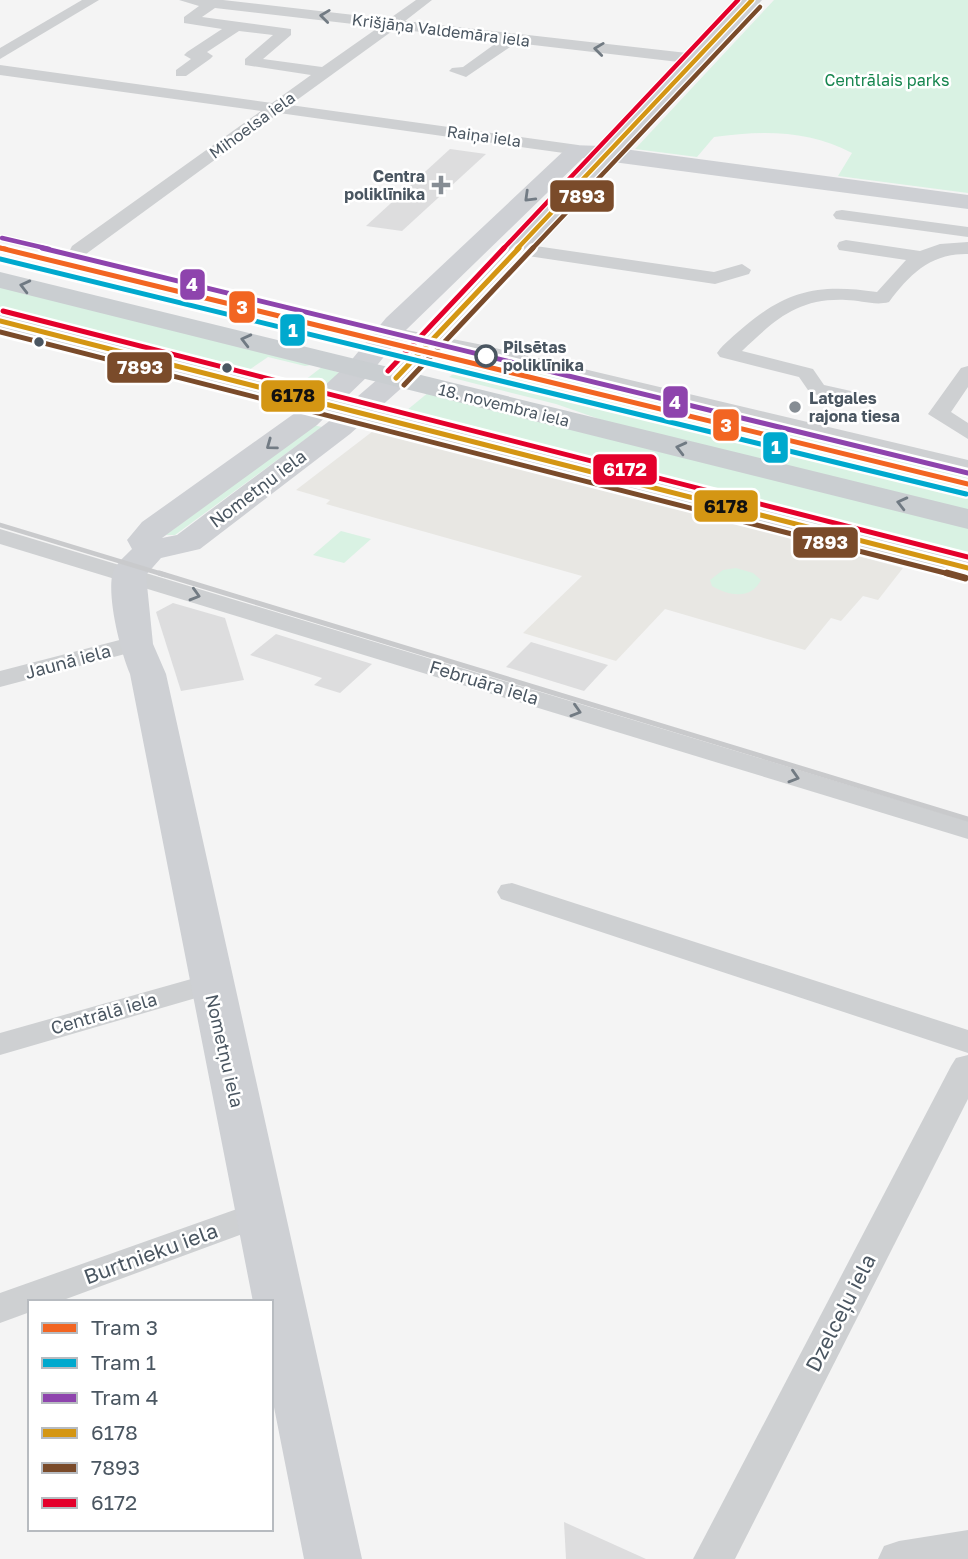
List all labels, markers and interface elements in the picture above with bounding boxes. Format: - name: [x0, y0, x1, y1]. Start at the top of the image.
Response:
- one-way arrow: [319, 9, 331, 24]
- street label: Krišjāņa Valdemāra iela: [351, 9, 531, 51]
- one-way arrow: [594, 41, 605, 56]
- park label: Centrālais parks: [825, 70, 949, 90]
- street label: Mihoelsa iela: [205, 87, 299, 163]
- street label: Raiņa iela: [446, 121, 522, 151]
- place label: Centra poliklīnika: [344, 166, 425, 204]
- marker: Centra poliklīnika: [431, 175, 451, 195]
- line badge: 7893: [549, 179, 615, 213]
- text: 7893: [559, 184, 605, 207]
- one-way arrow: [524, 188, 537, 201]
- line badge: 4: [179, 268, 206, 301]
- text: 4: [186, 272, 198, 295]
- one-way arrow: [19, 280, 31, 294]
- line badge: 3: [228, 290, 256, 324]
- text: 3: [236, 295, 248, 318]
- line badge: 1: [279, 313, 306, 347]
- text: 1: [288, 318, 298, 341]
- one-way arrow: [240, 334, 252, 348]
- unlabelled marker: [32, 335, 46, 349]
- place label: Pilsētas poliklīnika: [503, 337, 584, 375]
- marker: Pilsētas poliklīnika: [475, 345, 497, 367]
- line badge: 7893: [106, 351, 173, 384]
- text: 7893: [117, 355, 163, 378]
- unlabelled marker: [220, 361, 234, 375]
- line badge: 6178: [260, 379, 326, 413]
- street label: 18. novembra iela: [436, 379, 572, 431]
- text: 6178: [271, 383, 315, 406]
- line badge: 4: [662, 385, 689, 419]
- place label: Latgales rajona tiesa: [809, 388, 900, 426]
- text: 4: [669, 390, 681, 413]
- marker: Latgales rajona tiesa: [787, 399, 803, 415]
- line badge: 3: [712, 408, 740, 442]
- text: 3: [720, 413, 732, 436]
- line badge: 1: [762, 431, 789, 464]
- text: 1: [771, 435, 781, 458]
- one-way arrow: [266, 437, 279, 449]
- one-way arrow: [675, 442, 687, 456]
- street label: Nometņu iela: [205, 445, 311, 533]
- line badge: 6172: [592, 453, 658, 486]
- text: 6172: [603, 457, 647, 480]
- line badge: 6178: [693, 489, 759, 523]
- text: 6178: [704, 494, 748, 517]
- one-way arrow: [896, 497, 908, 511]
- line badge: 7893: [792, 526, 859, 559]
- text: 7893: [802, 530, 848, 553]
- one-way arrow: [188, 586, 200, 601]
- street label: Jaunā iela: [22, 639, 113, 683]
- street label: Februāra iela: [427, 655, 541, 709]
- one-way arrow: [570, 703, 582, 717]
- one-way arrow: [788, 769, 800, 784]
- street label: Centrālā iela: [48, 987, 159, 1039]
- street label: Nometņu iela: [200, 992, 249, 1110]
- street label: Burtnieku iela: [80, 1217, 221, 1289]
- street label: Dzelceļu iela: [799, 1249, 881, 1376]
- legend: [28, 1300, 273, 1531]
- text: Tram 3: [91, 1314, 158, 1340]
- text: Tram 1: [91, 1349, 156, 1375]
- text: Tram 4: [91, 1384, 159, 1410]
- text: 6178: [91, 1419, 138, 1445]
- text: 7893: [91, 1454, 140, 1480]
- text: 6172: [91, 1489, 137, 1515]

